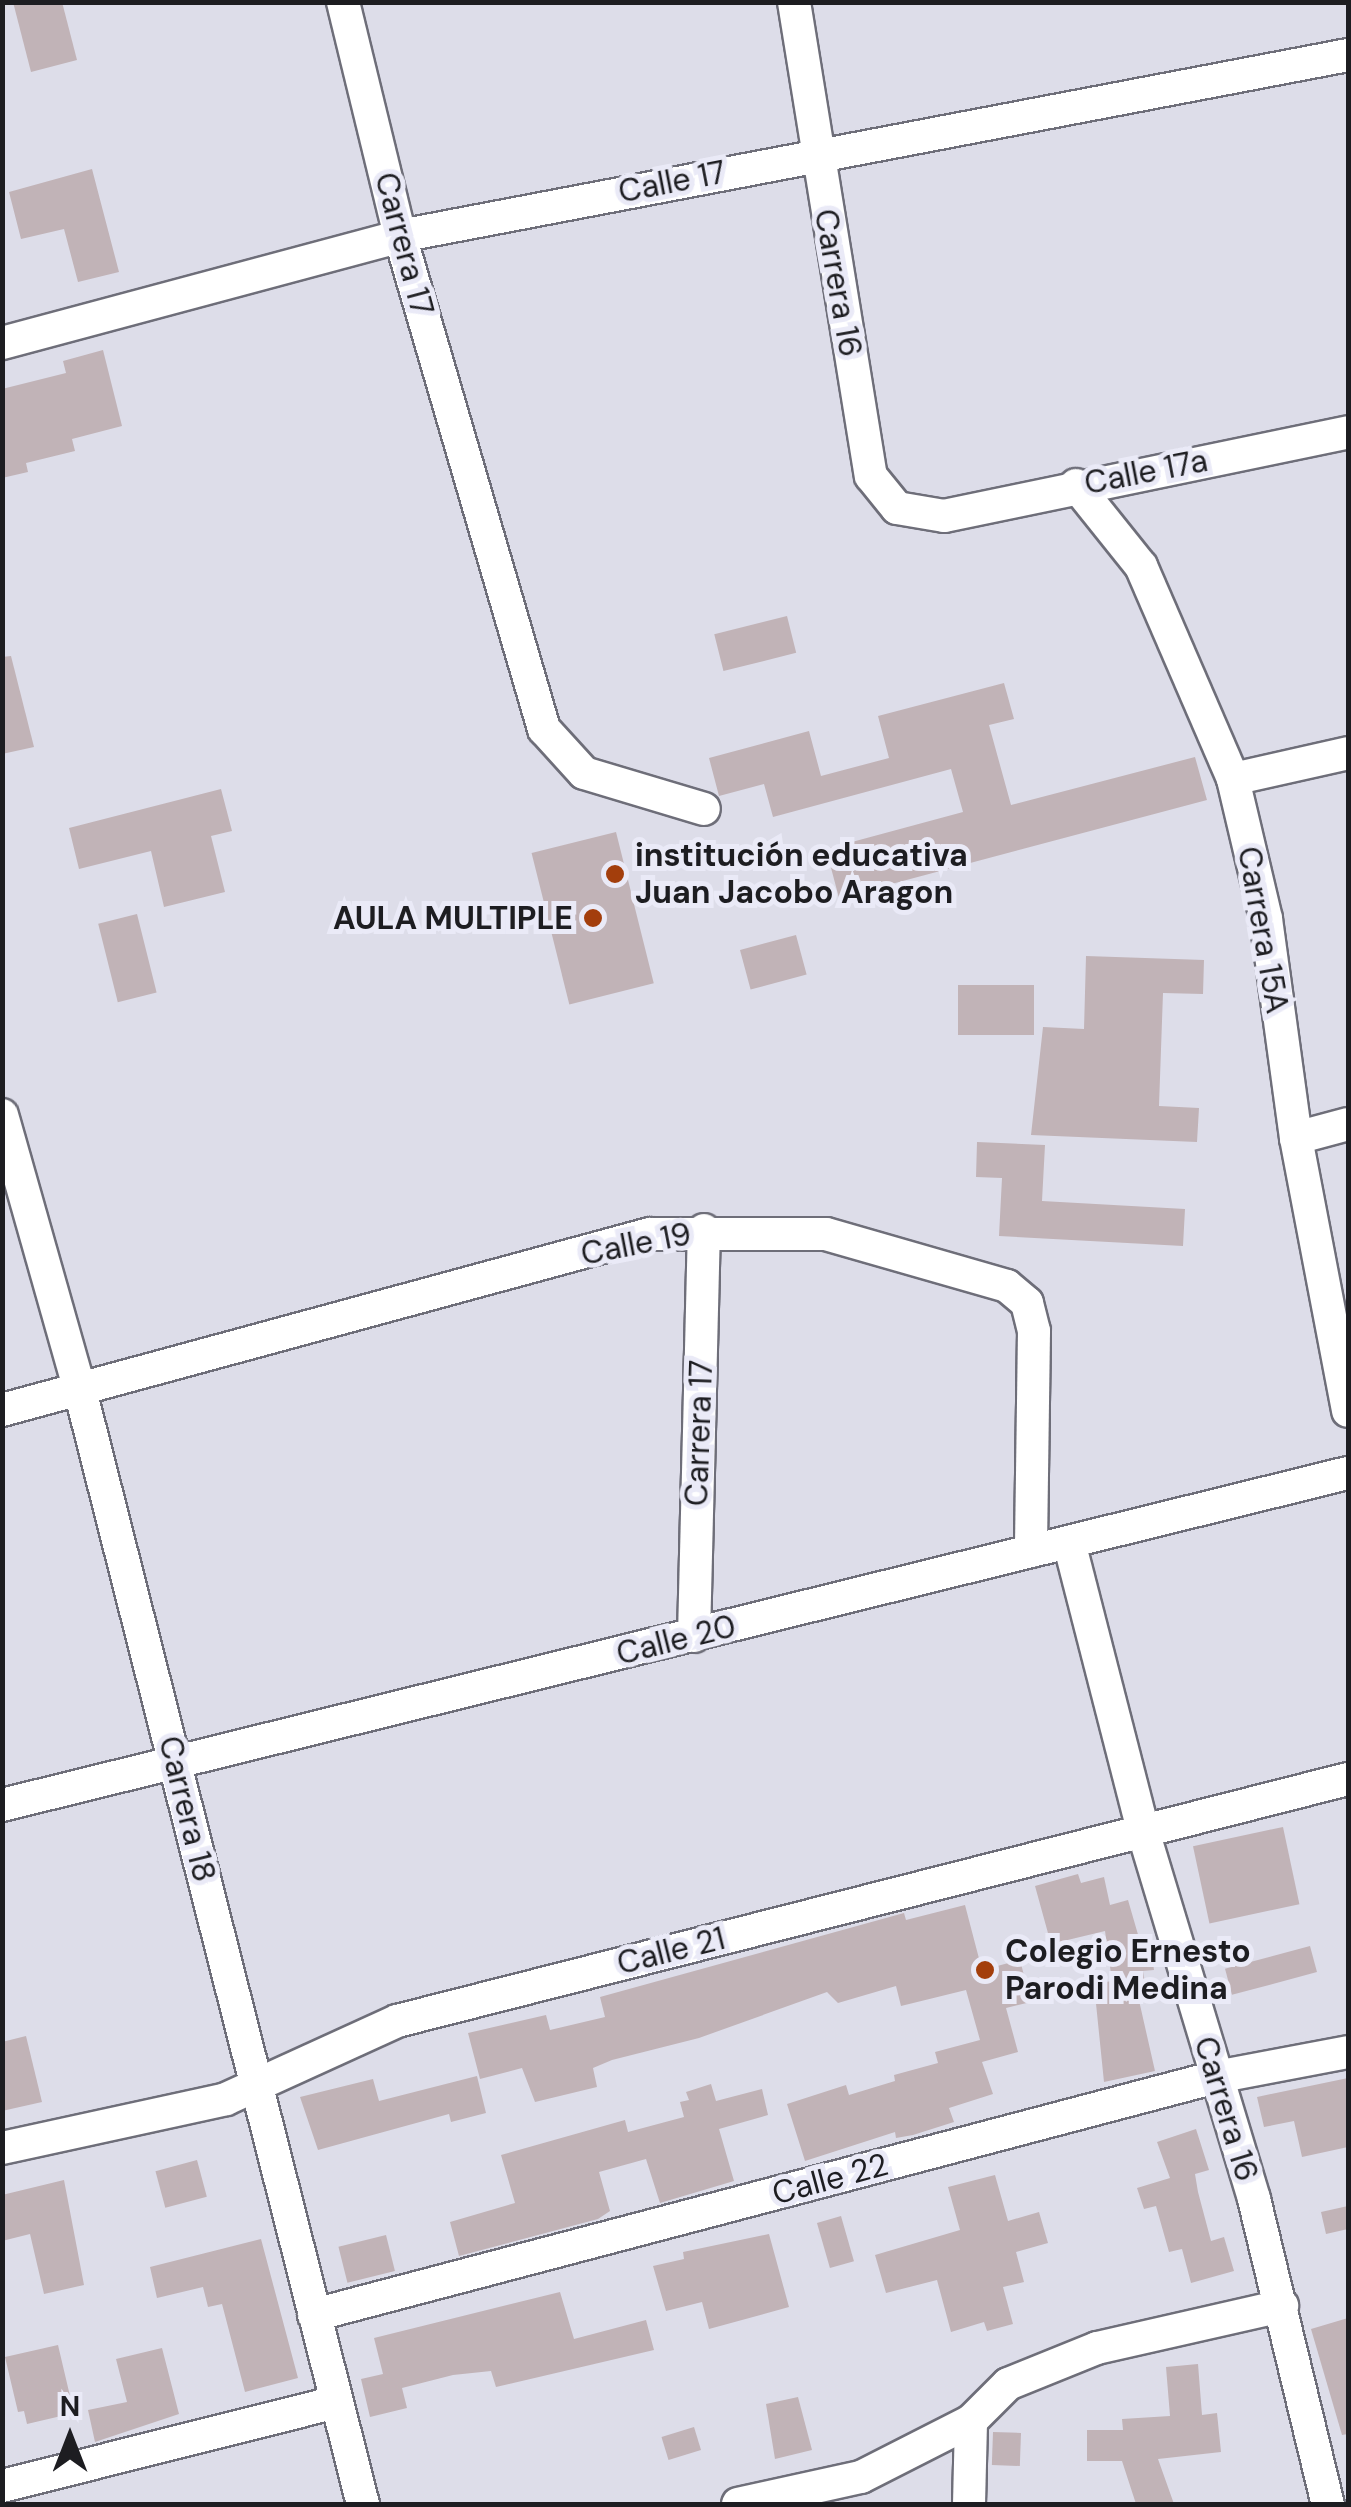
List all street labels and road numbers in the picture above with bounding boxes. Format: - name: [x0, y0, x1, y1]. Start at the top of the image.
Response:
- street label: Calle 17: [615, 153, 729, 211]
- street label: Carrera 17: [367, 168, 441, 320]
- street label: Carrera 16: [806, 206, 870, 360]
- street label: Calle 17a: [1081, 441, 1211, 503]
- street label: Carrera 15A: [1229, 844, 1297, 1016]
- street label: Calle 19: [578, 1215, 694, 1273]
- street label: Carrera 17: [677, 1359, 721, 1507]
- street label: Calle 20: [613, 1607, 739, 1673]
- street label: Carrera 18: [150, 1732, 224, 1886]
- street label: Calle 21: [613, 1919, 729, 1983]
- street label: Carrera 16: [1186, 2032, 1266, 2186]
- street label: Calle 22: [768, 2145, 892, 2213]

